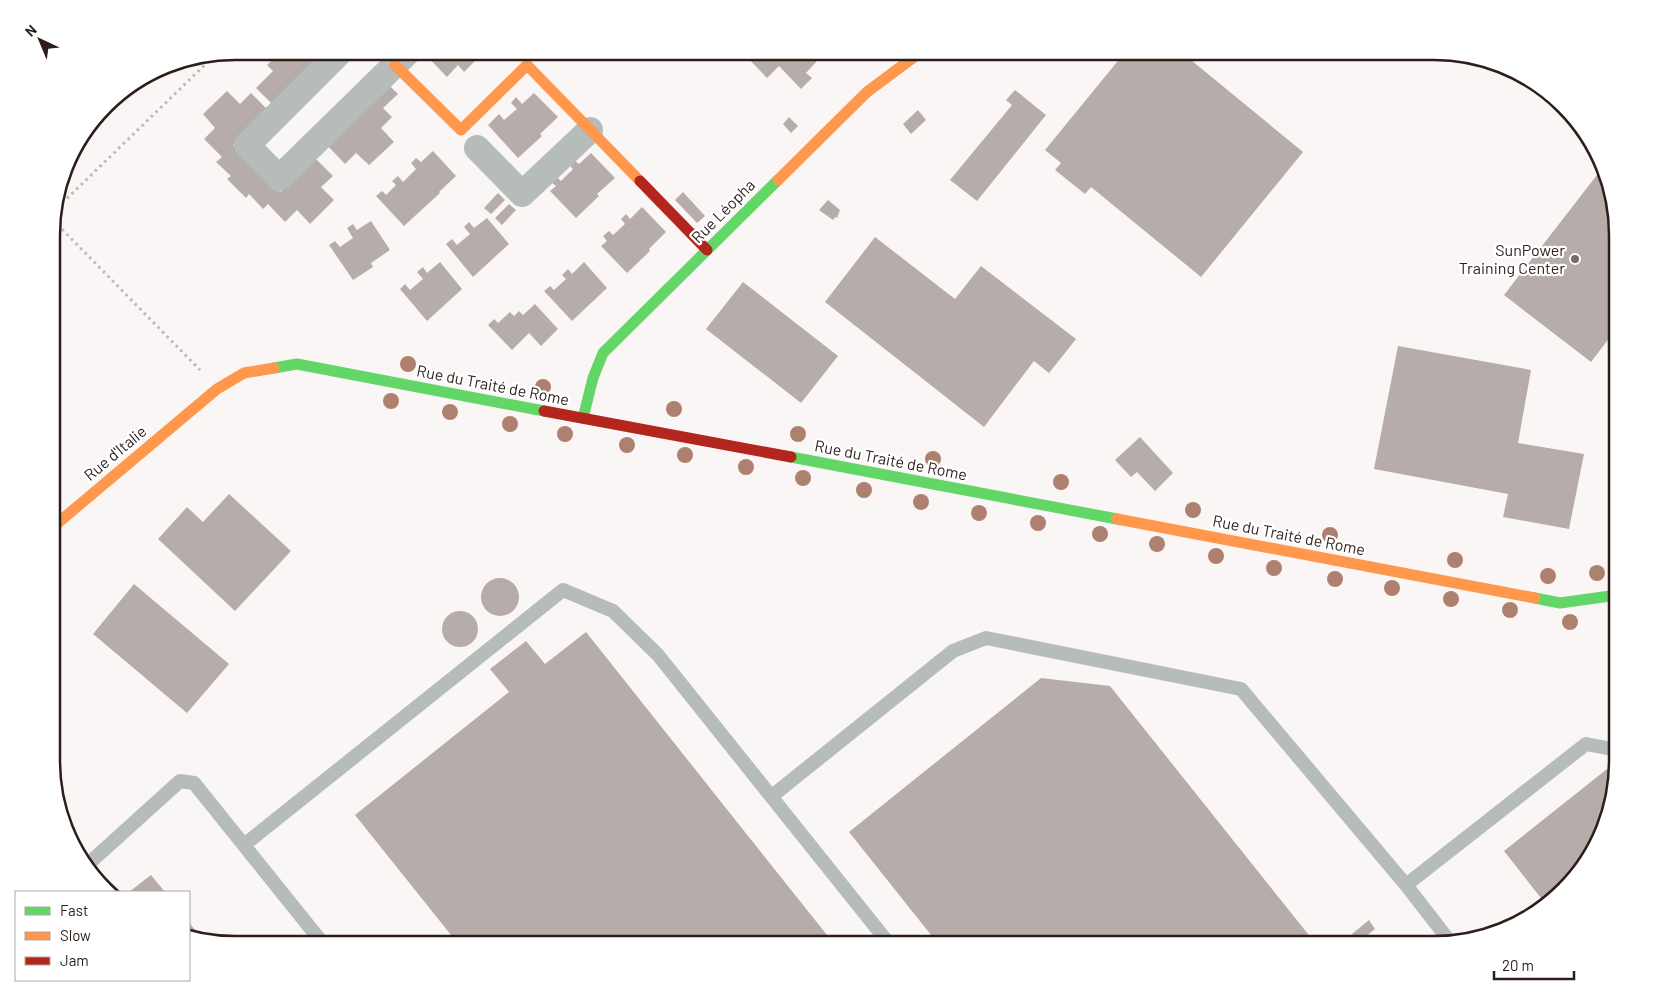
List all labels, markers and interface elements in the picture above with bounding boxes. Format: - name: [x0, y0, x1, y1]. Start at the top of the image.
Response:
- north arrow: [15, 15, 65, 65]
- text: N: [21, 21, 40, 40]
- street label: Rue Léopha: [687, 175, 758, 246]
- place label: SunPower Training Center: [1459, 240, 1565, 277]
- marker: SunPower Training Center: [1569, 253, 1581, 265]
- street label: Rue du Traité de Rome: [415, 360, 571, 409]
- street label: Rue d'Italie: [80, 421, 150, 484]
- street label: Rue du Traité de Rome: [813, 435, 969, 484]
- street label: Rue du Traité de Rome: [1211, 510, 1367, 559]
- legend: [15, 891, 190, 981]
- text: Fast: [60, 901, 88, 919]
- text: Slow: [60, 926, 91, 944]
- scale bar: [1494, 948, 1574, 980]
- text: Jam: [60, 951, 89, 969]
- text: 20 m: [1502, 956, 1534, 974]

